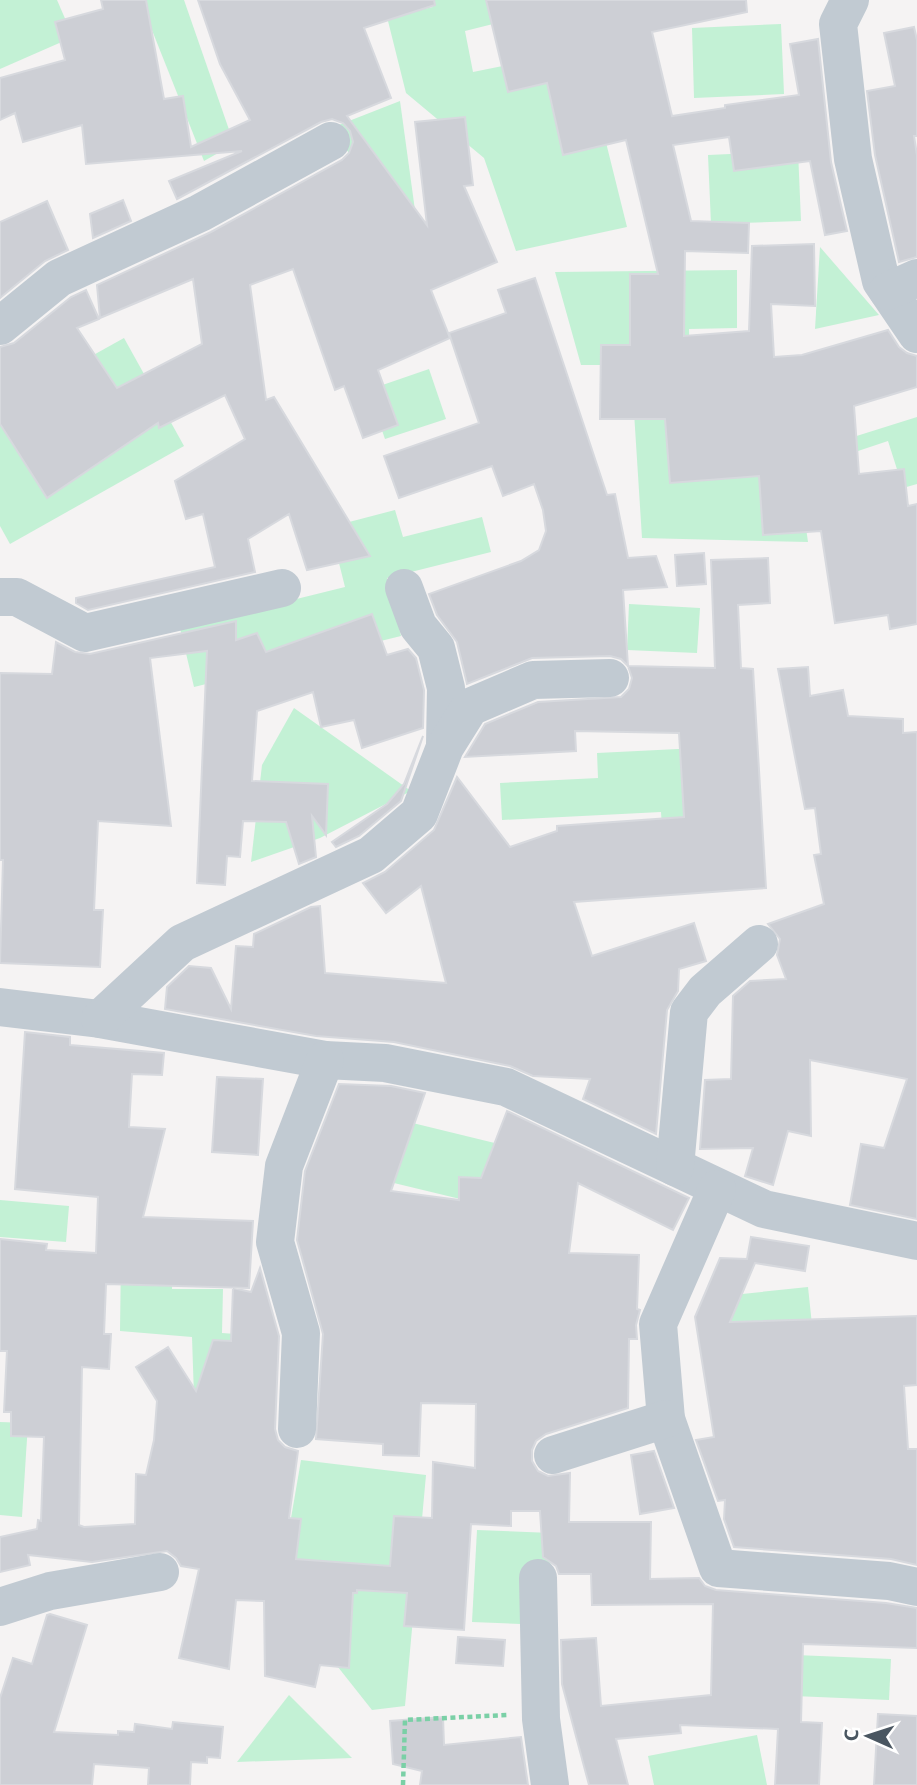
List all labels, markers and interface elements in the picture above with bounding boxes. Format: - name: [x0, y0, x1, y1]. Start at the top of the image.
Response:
- north arrow: [833, 1701, 903, 1771]
- text: С: [838, 1728, 864, 1742]

